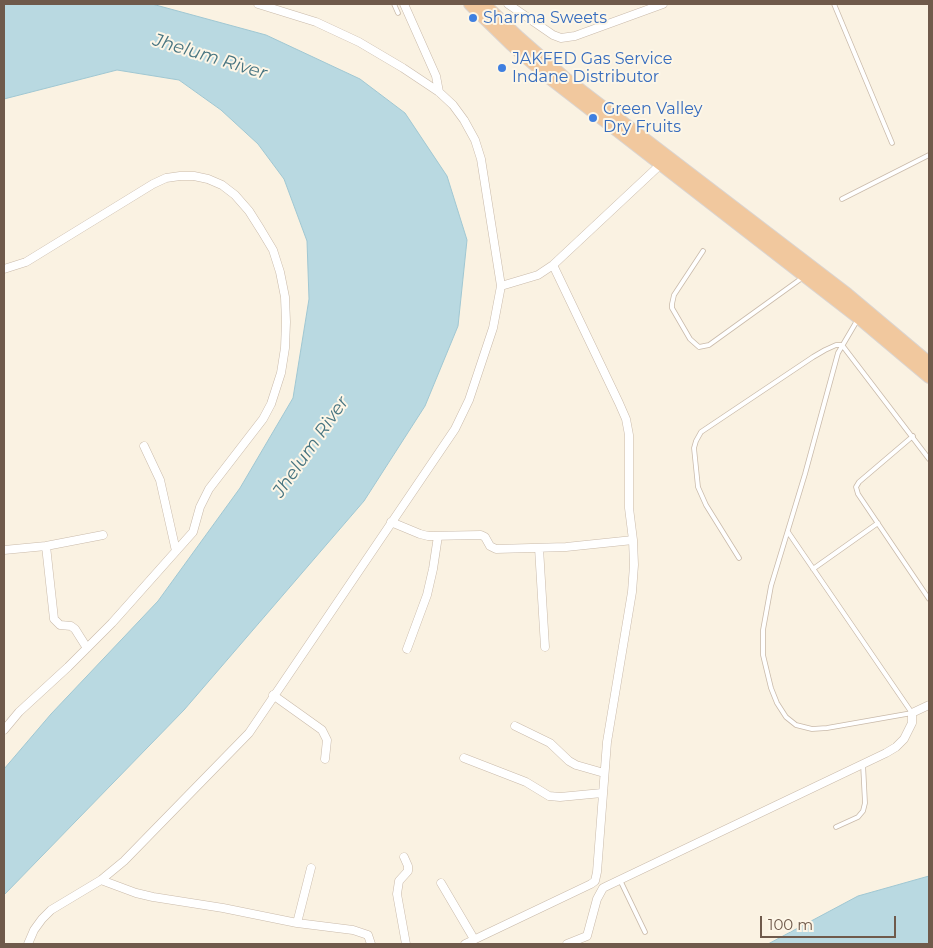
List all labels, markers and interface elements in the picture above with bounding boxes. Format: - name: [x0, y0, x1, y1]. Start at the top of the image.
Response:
- place label: Sharma Sweets: [483, 8, 607, 28]
- marker: Sharma Sweets: [467, 12, 479, 24]
- water label: Jhelum River: [150, 29, 270, 85]
- place label: JAKFED Gas Service Indane Distributor: [512, 49, 672, 87]
- marker: JAKFED Gas Service Indane Distributor: [496, 62, 508, 74]
- place label: Green Valley Dry Fruits: [603, 99, 702, 137]
- marker: Green Valley Dry Fruits: [587, 112, 599, 124]
- water label: Jhelum River: [268, 392, 354, 502]
- scale bar: [763, 906, 899, 938]
- text: 100 m: [768, 915, 813, 934]

